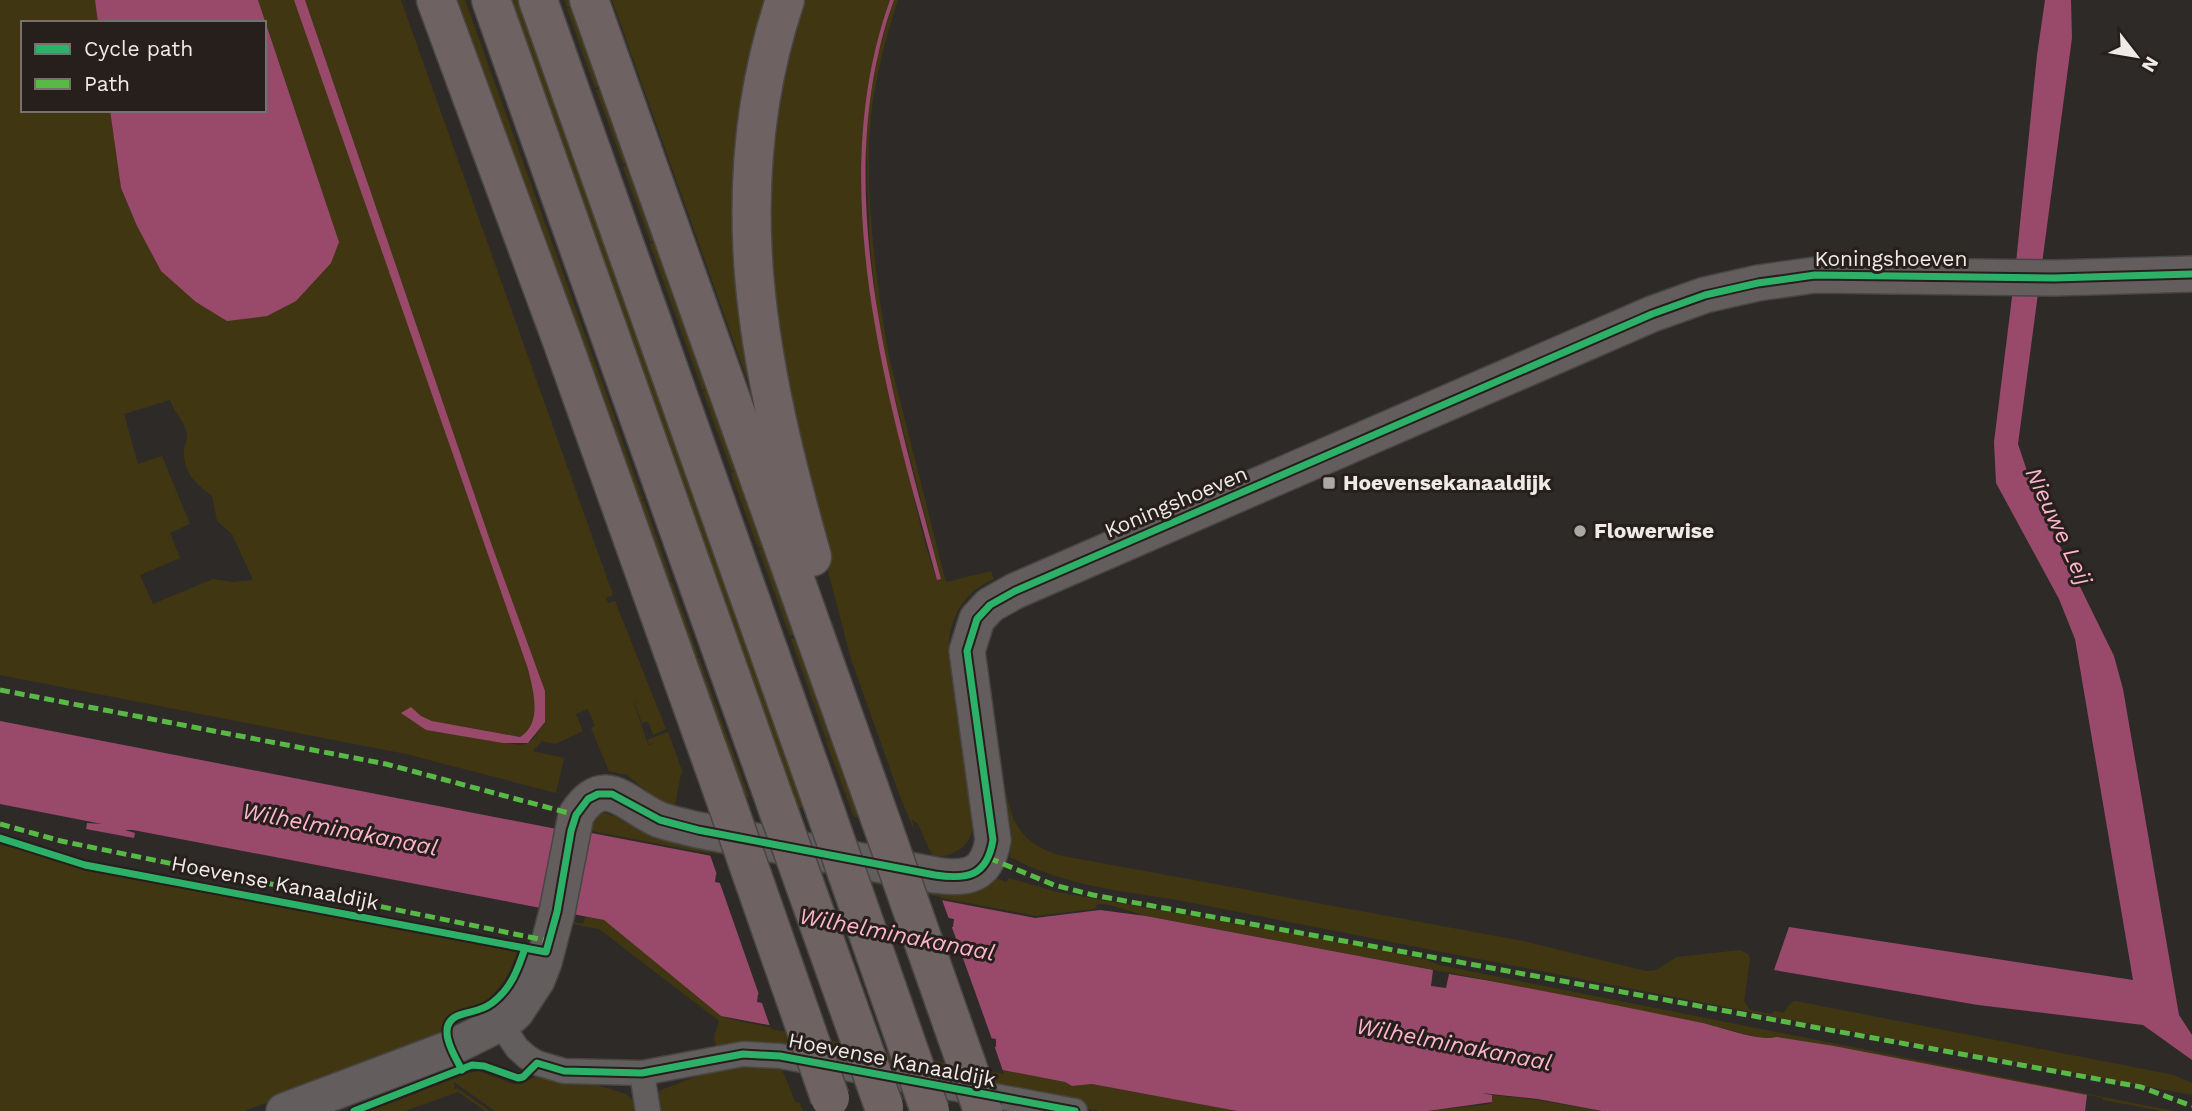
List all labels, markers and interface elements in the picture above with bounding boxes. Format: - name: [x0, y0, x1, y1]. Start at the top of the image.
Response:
- legend: [21, 21, 266, 112]
- north arrow: [2101, 21, 2171, 91]
- text: Cycle path: [84, 36, 193, 61]
- text: N: [2137, 53, 2164, 76]
- text: Path: [84, 71, 130, 96]
- street label: Koningshoeven: [1815, 246, 1967, 271]
- street label: Koningshoeven: [1101, 460, 1251, 543]
- water label: Nieuwe Leij: [2020, 463, 2098, 590]
- place label: Hoevensekanaaldijk: [1343, 470, 1552, 495]
- marker: Hoevensekanaaldijk: [1321, 475, 1337, 491]
- place label: Flowerwise: [1594, 518, 1714, 543]
- marker: Flowerwise: [1572, 523, 1588, 539]
- water label: Wilhelminakanaal: [240, 797, 440, 862]
- street label: Hoevense Kanaaldijk: [169, 850, 381, 915]
- water label: Wilhelminakanaal: [797, 902, 997, 967]
- water label: Wilhelminakanaal: [1354, 1012, 1554, 1077]
- street label: Hoevense Kanaaldijk: [786, 1027, 998, 1092]

